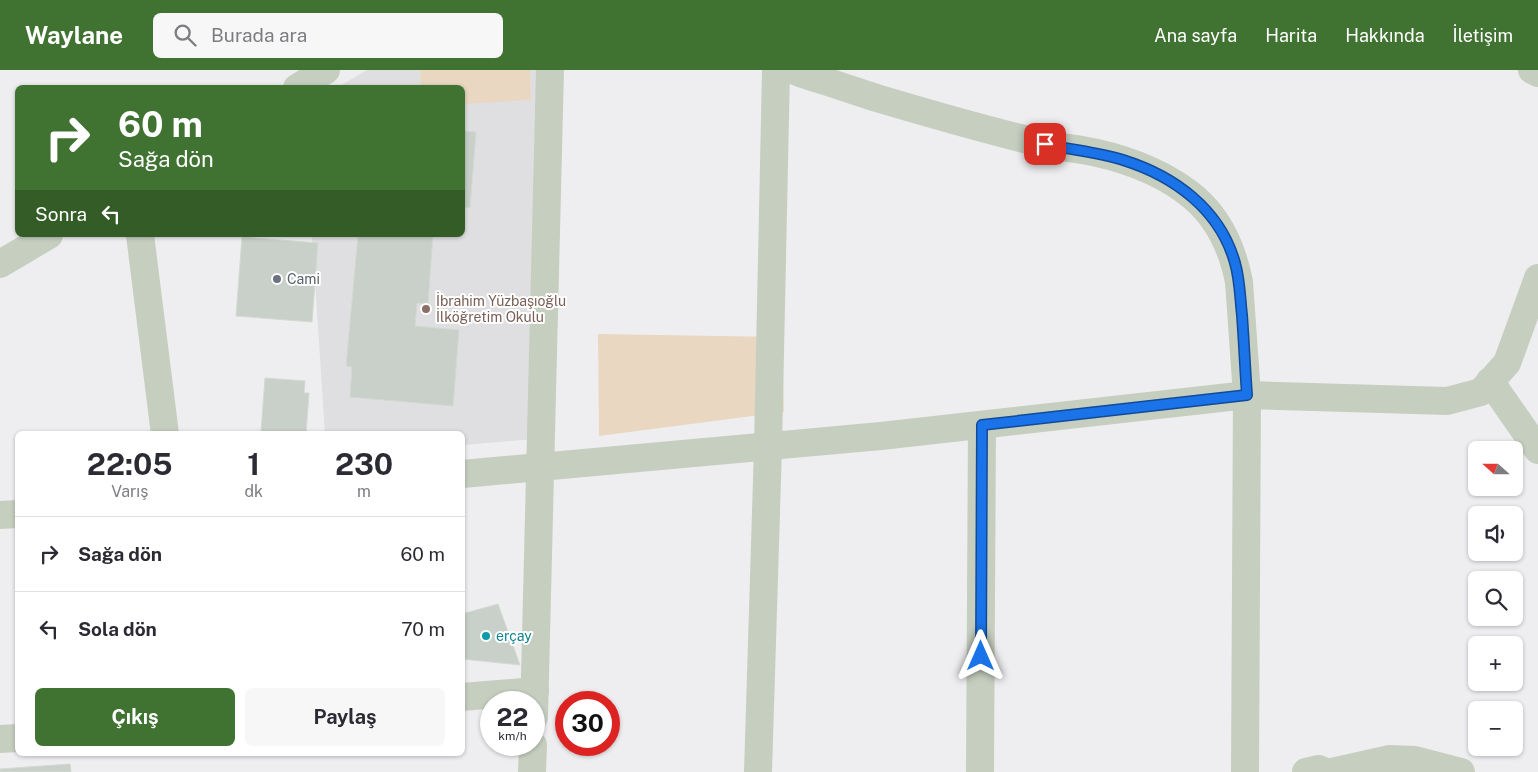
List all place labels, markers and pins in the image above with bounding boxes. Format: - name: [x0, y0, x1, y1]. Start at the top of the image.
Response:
- pin: [1024, 123, 1066, 165]
- place label: Cami: [287, 271, 320, 287]
- marker: Cami: [271, 273, 283, 285]
- place label: İbrahim Yüzbaşıoğlu İlköğretim Okulu: [436, 291, 566, 325]
- marker: İbrahim Yüzbaşıoğlu İlköğretim Okulu: [420, 303, 432, 315]
- place label: erçay: [496, 628, 532, 644]
- marker: erçay: [480, 630, 492, 642]

